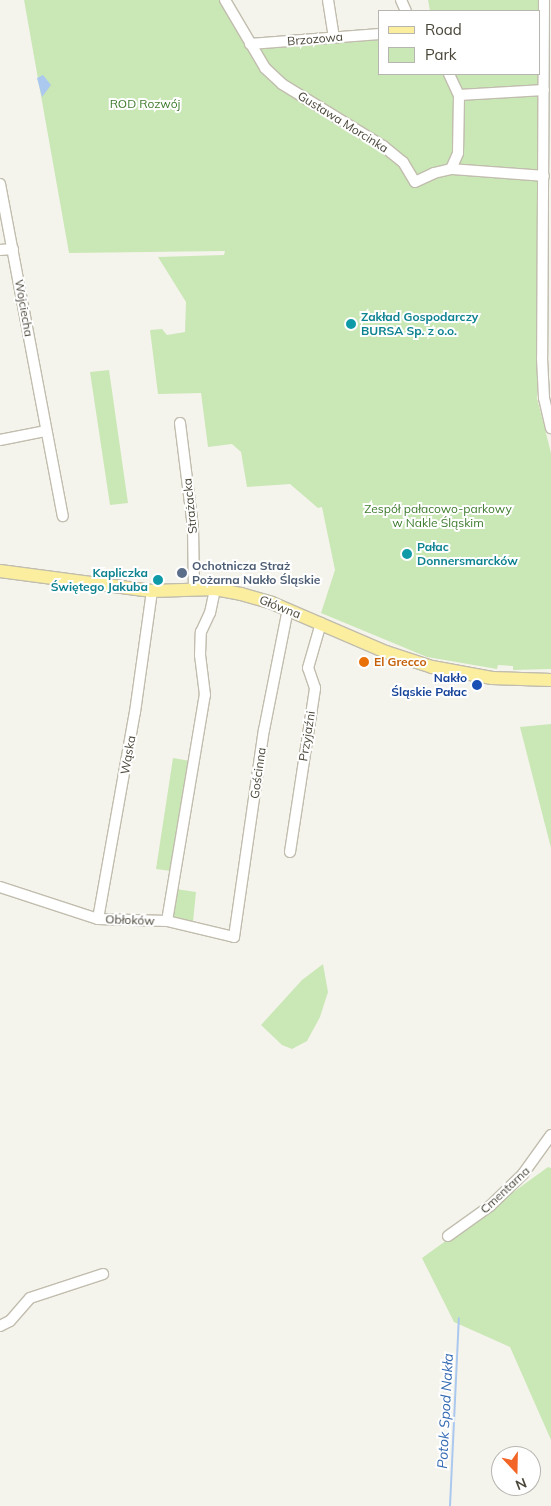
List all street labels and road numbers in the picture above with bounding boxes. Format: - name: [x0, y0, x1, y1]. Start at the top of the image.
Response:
- street label: Brzozowa: [287, 29, 343, 49]
- street label: Gustawa Morcinka: [295, 88, 391, 156]
- street label: Wojciecha: [12, 278, 36, 338]
- street label: Strażacka: [180, 478, 200, 534]
- street label: Główna: [257, 593, 303, 621]
- street label: Przyjaźni: [296, 710, 318, 762]
- street label: Wąska: [118, 734, 138, 776]
- street label: Gościnna: [247, 746, 269, 800]
- street label: Obłoków: [105, 912, 155, 928]
- street label: Cmentarna: [477, 1163, 533, 1217]

